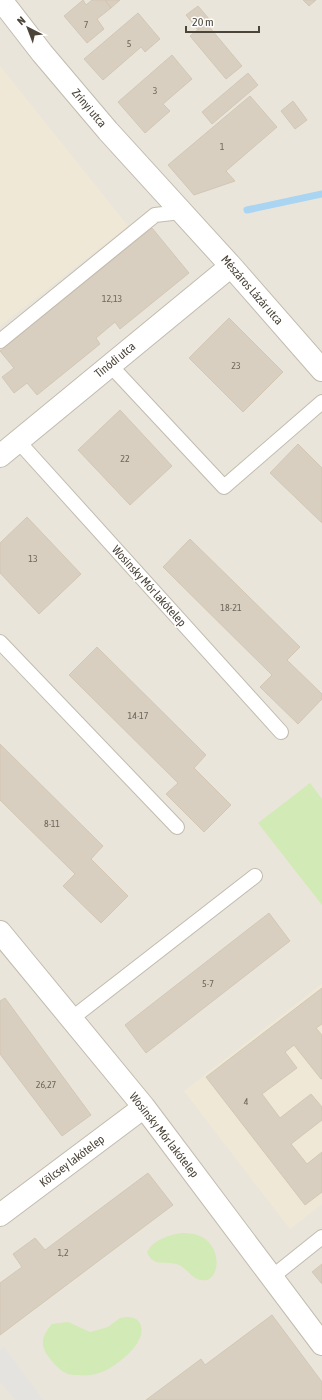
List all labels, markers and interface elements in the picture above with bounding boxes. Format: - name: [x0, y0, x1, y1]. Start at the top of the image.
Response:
- north arrow: [8, 8, 48, 48]
- scale bar: [186, 8, 259, 34]
- text: N: [15, 14, 28, 27]
- text: 20 m: [192, 15, 214, 29]
- house number: 7: [84, 19, 89, 30]
- house number: 5: [127, 38, 132, 49]
- house number: 3: [153, 85, 158, 96]
- street label: Zrínyi utca: [69, 86, 109, 130]
- house number: 1: [220, 141, 225, 152]
- street label: Mészáros Lázár utca: [218, 253, 286, 327]
- house number: 12,13: [102, 293, 123, 304]
- street label: Tinódi utca: [92, 339, 138, 381]
- house number: 23: [231, 360, 241, 371]
- house number: 22: [120, 453, 130, 464]
- street label: Wosinsky Mór lakótelep: [109, 543, 189, 630]
- house number: 13: [28, 553, 38, 564]
- house number: 18-21: [220, 602, 242, 613]
- house number: 14-17: [128, 710, 149, 721]
- house number: 8-11: [44, 818, 60, 829]
- house number: 5-7: [202, 978, 214, 989]
- house number: 26,27: [36, 1079, 57, 1090]
- street label: Wosinsky Mór lakótelep: [126, 1090, 202, 1181]
- house number: 4: [244, 1096, 249, 1107]
- street label: Kölcsey lakótelep: [37, 1132, 107, 1190]
- house number: 1,2: [57, 1247, 69, 1258]

